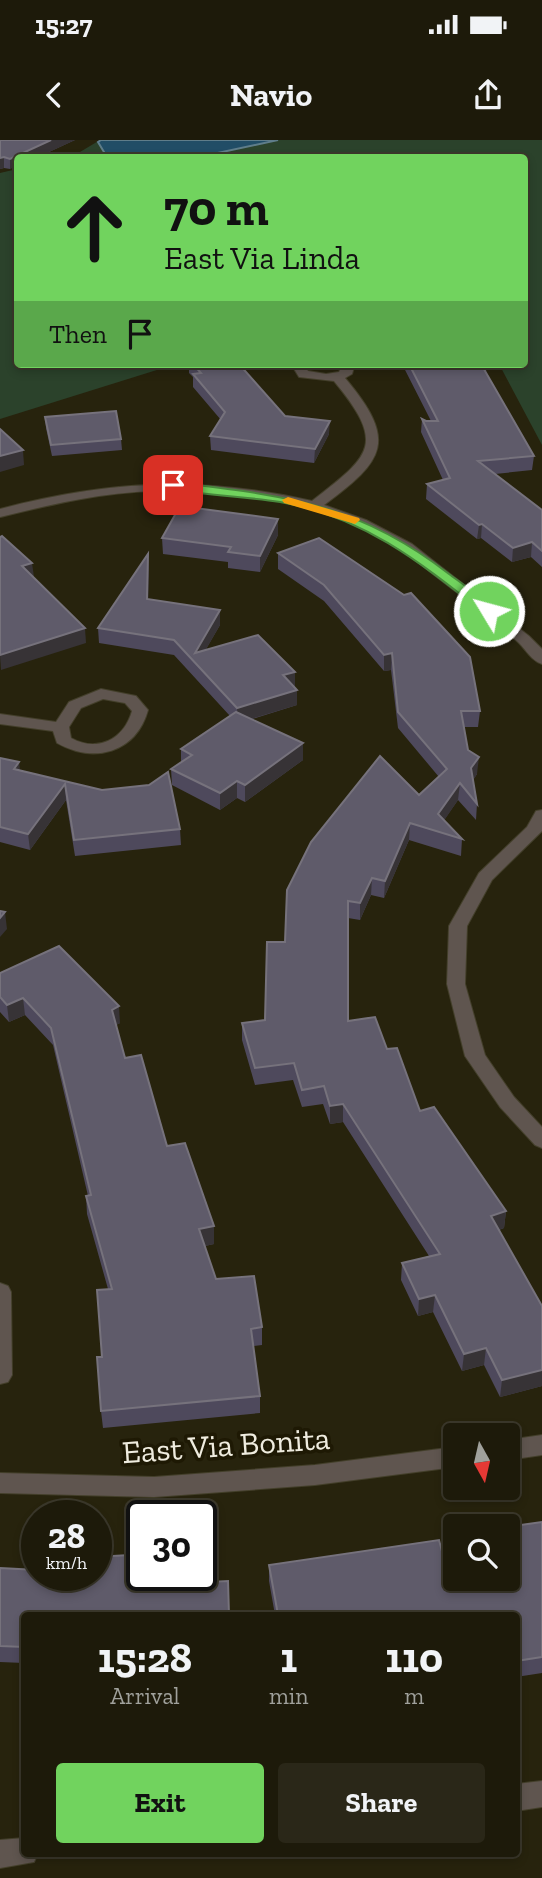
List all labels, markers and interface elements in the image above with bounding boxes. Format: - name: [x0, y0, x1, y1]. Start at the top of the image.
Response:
- text: 15:27: [35, 9, 92, 41]
- icon: back: [35, 76, 73, 114]
- text: Navio: [230, 76, 312, 114]
- icon: share: [469, 76, 507, 114]
- text: 70 m: [164, 179, 269, 238]
- icon: ahead: [49, 182, 140, 273]
- text: East Via Linda: [164, 239, 360, 277]
- icon: arrive: [121, 315, 159, 353]
- text: Then: [49, 318, 107, 350]
- pin: [143, 455, 203, 515]
- icon: arrive: [154, 466, 192, 504]
- position arrow: [452, 574, 526, 648]
- street label: East Via Bonita: [121, 1419, 331, 1471]
- north arrow: [443, 1423, 520, 1500]
- map controls: [443, 1423, 520, 1591]
- speed limit sign: 30: [126, 1500, 217, 1591]
- button: search: [443, 1514, 520, 1591]
- text: 28: [48, 1515, 85, 1557]
- text: km/h: [46, 1552, 87, 1574]
- text: 15:28: [98, 1632, 192, 1683]
- text: 1: [280, 1632, 297, 1683]
- text: 110: [385, 1632, 443, 1683]
- text: Arrival: [110, 1682, 180, 1710]
- text: min: [269, 1682, 308, 1710]
- text: m: [404, 1682, 424, 1710]
- button: Exit: [56, 1763, 264, 1843]
- button: Share: [278, 1763, 485, 1843]

